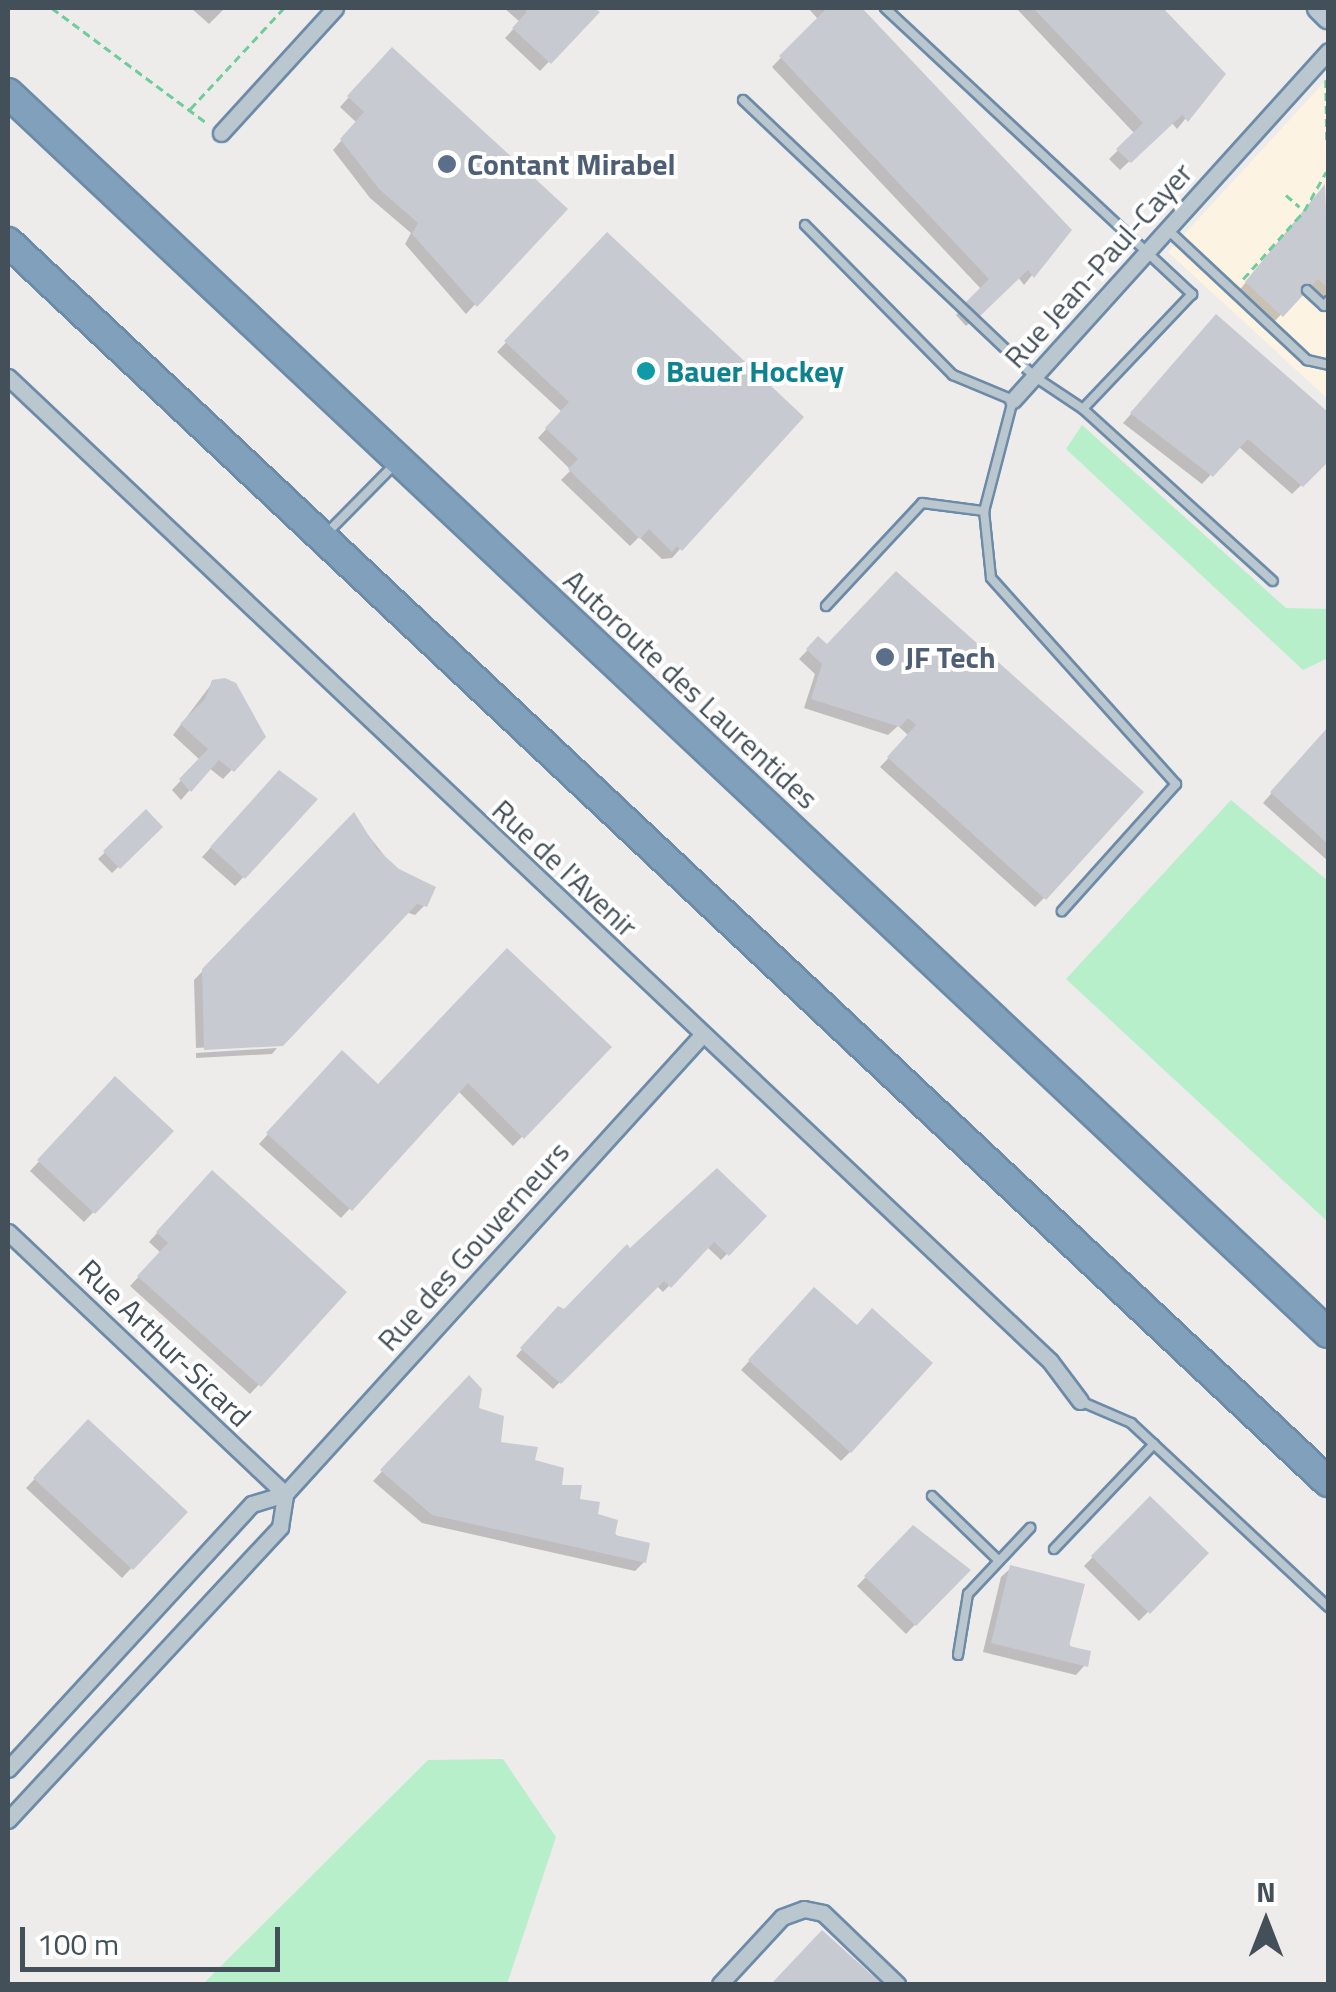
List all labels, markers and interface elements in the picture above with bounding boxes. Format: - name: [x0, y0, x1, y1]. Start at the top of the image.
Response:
- place label: Contant Mirabel: [467, 146, 676, 182]
- marker: Contant Mirabel: [436, 153, 458, 175]
- street label: Rue Jean-Paul-Cayer: [996, 155, 1200, 375]
- place label: Bauer Hockey: [666, 353, 844, 389]
- marker: Bauer Hockey: [635, 360, 657, 382]
- street label: Autoroute des Laurentides: [556, 562, 826, 816]
- place label: JF Tech: [905, 639, 996, 675]
- marker: JF Tech: [874, 646, 896, 668]
- street label: Rue de l'Avenir: [485, 792, 645, 944]
- street label: Rue des Gouverneurs: [370, 1134, 576, 1358]
- street label: Rue Arthur-Sicard: [72, 1252, 258, 1434]
- text: N: [1256, 1870, 1276, 1913]
- north arrow: [1216, 1872, 1316, 1972]
- scale bar: [25, 1907, 285, 1969]
- text: 100 m: [37, 1921, 119, 1967]

